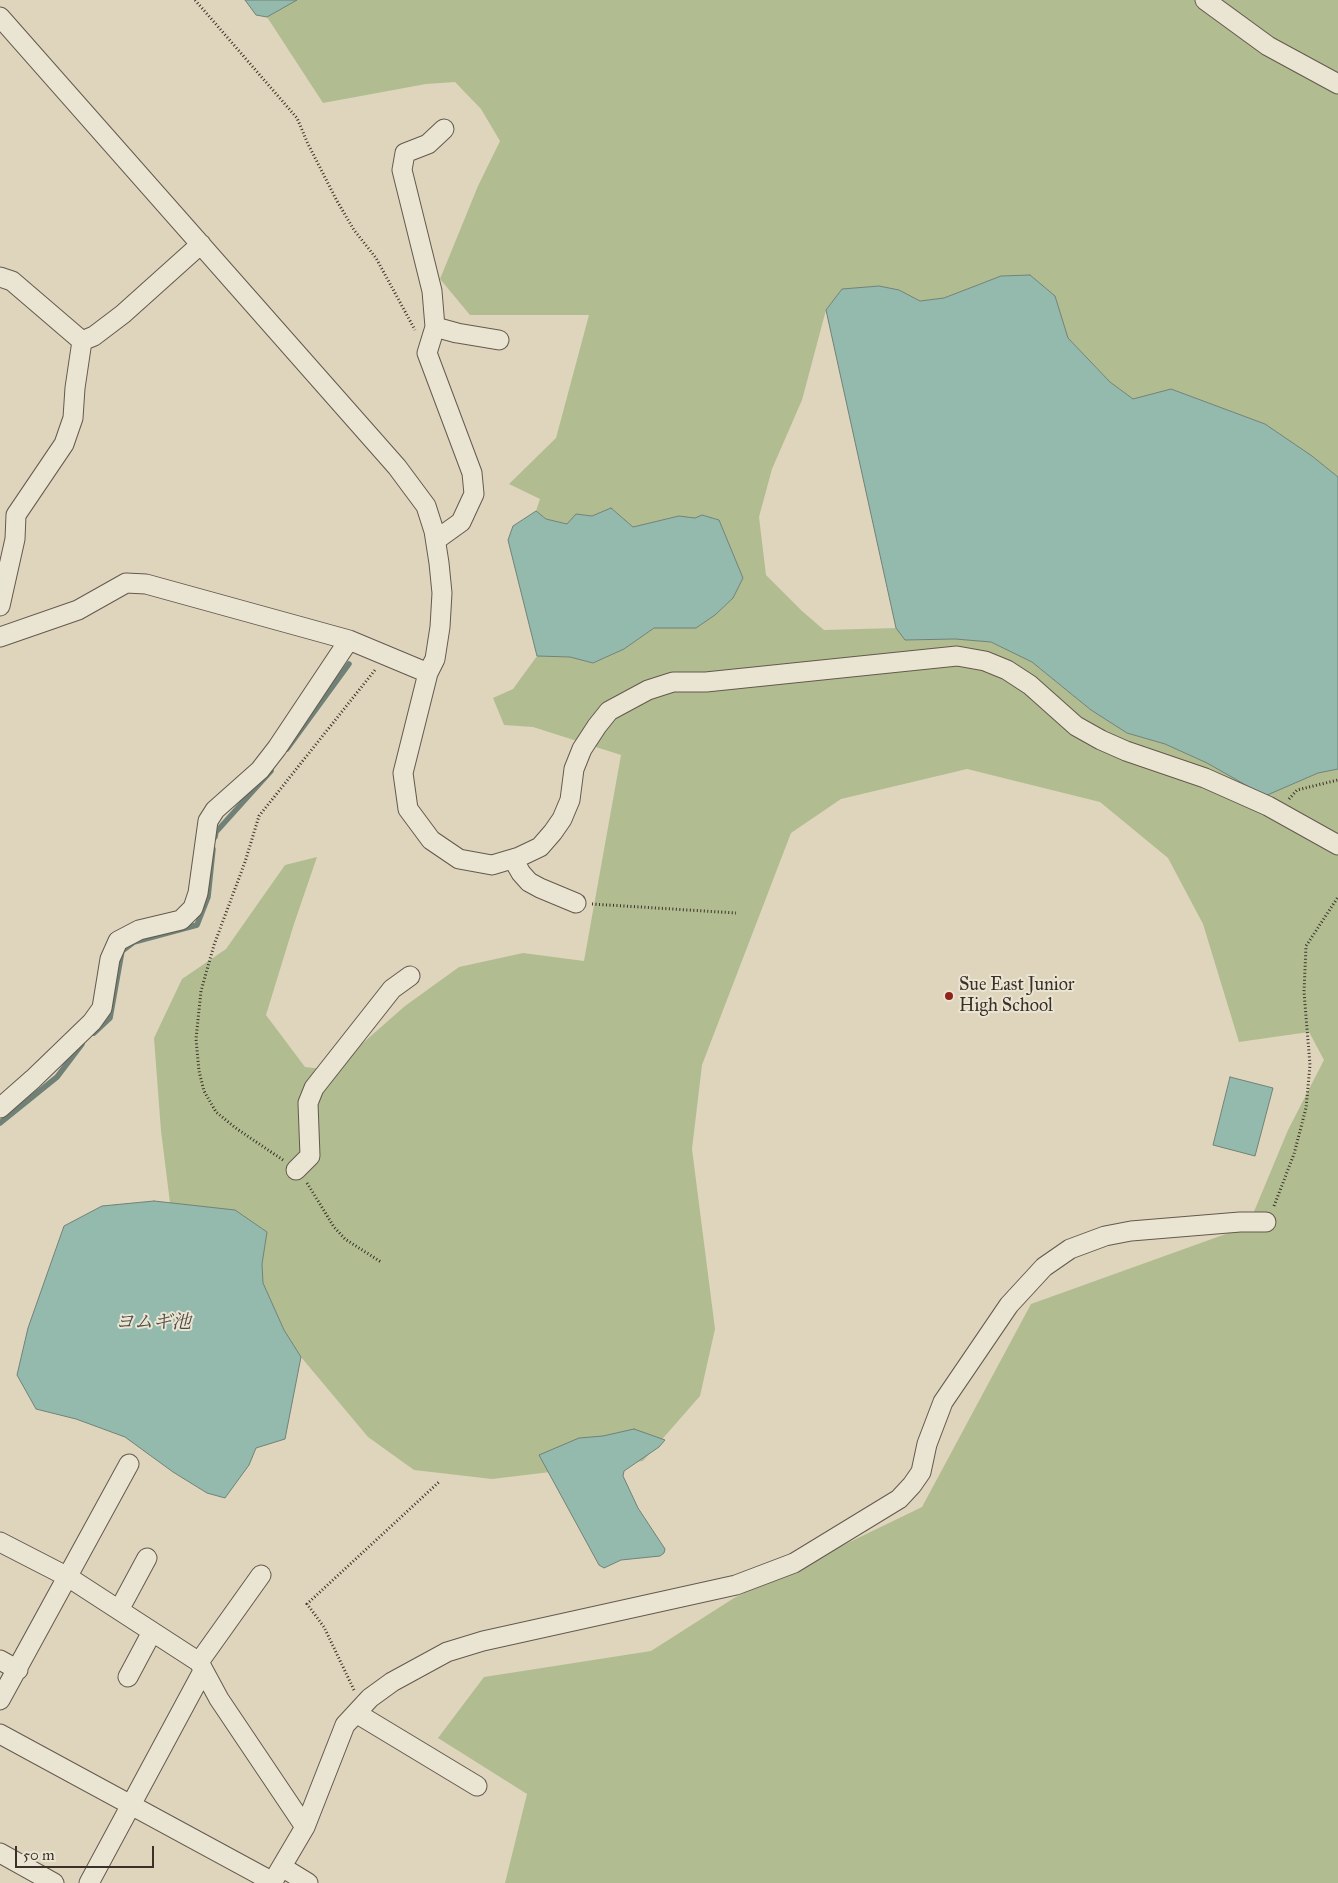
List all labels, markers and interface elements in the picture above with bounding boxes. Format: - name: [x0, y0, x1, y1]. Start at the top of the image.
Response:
- place label: Sue East Junior High School: [959, 975, 1075, 1018]
- marker: Sue East Junior High School: [943, 990, 955, 1002]
- water label: ヨムギ池: [115, 1312, 191, 1334]
- scale bar: [18, 1836, 156, 1868]
- text: 50 m: [23, 1846, 55, 1864]

